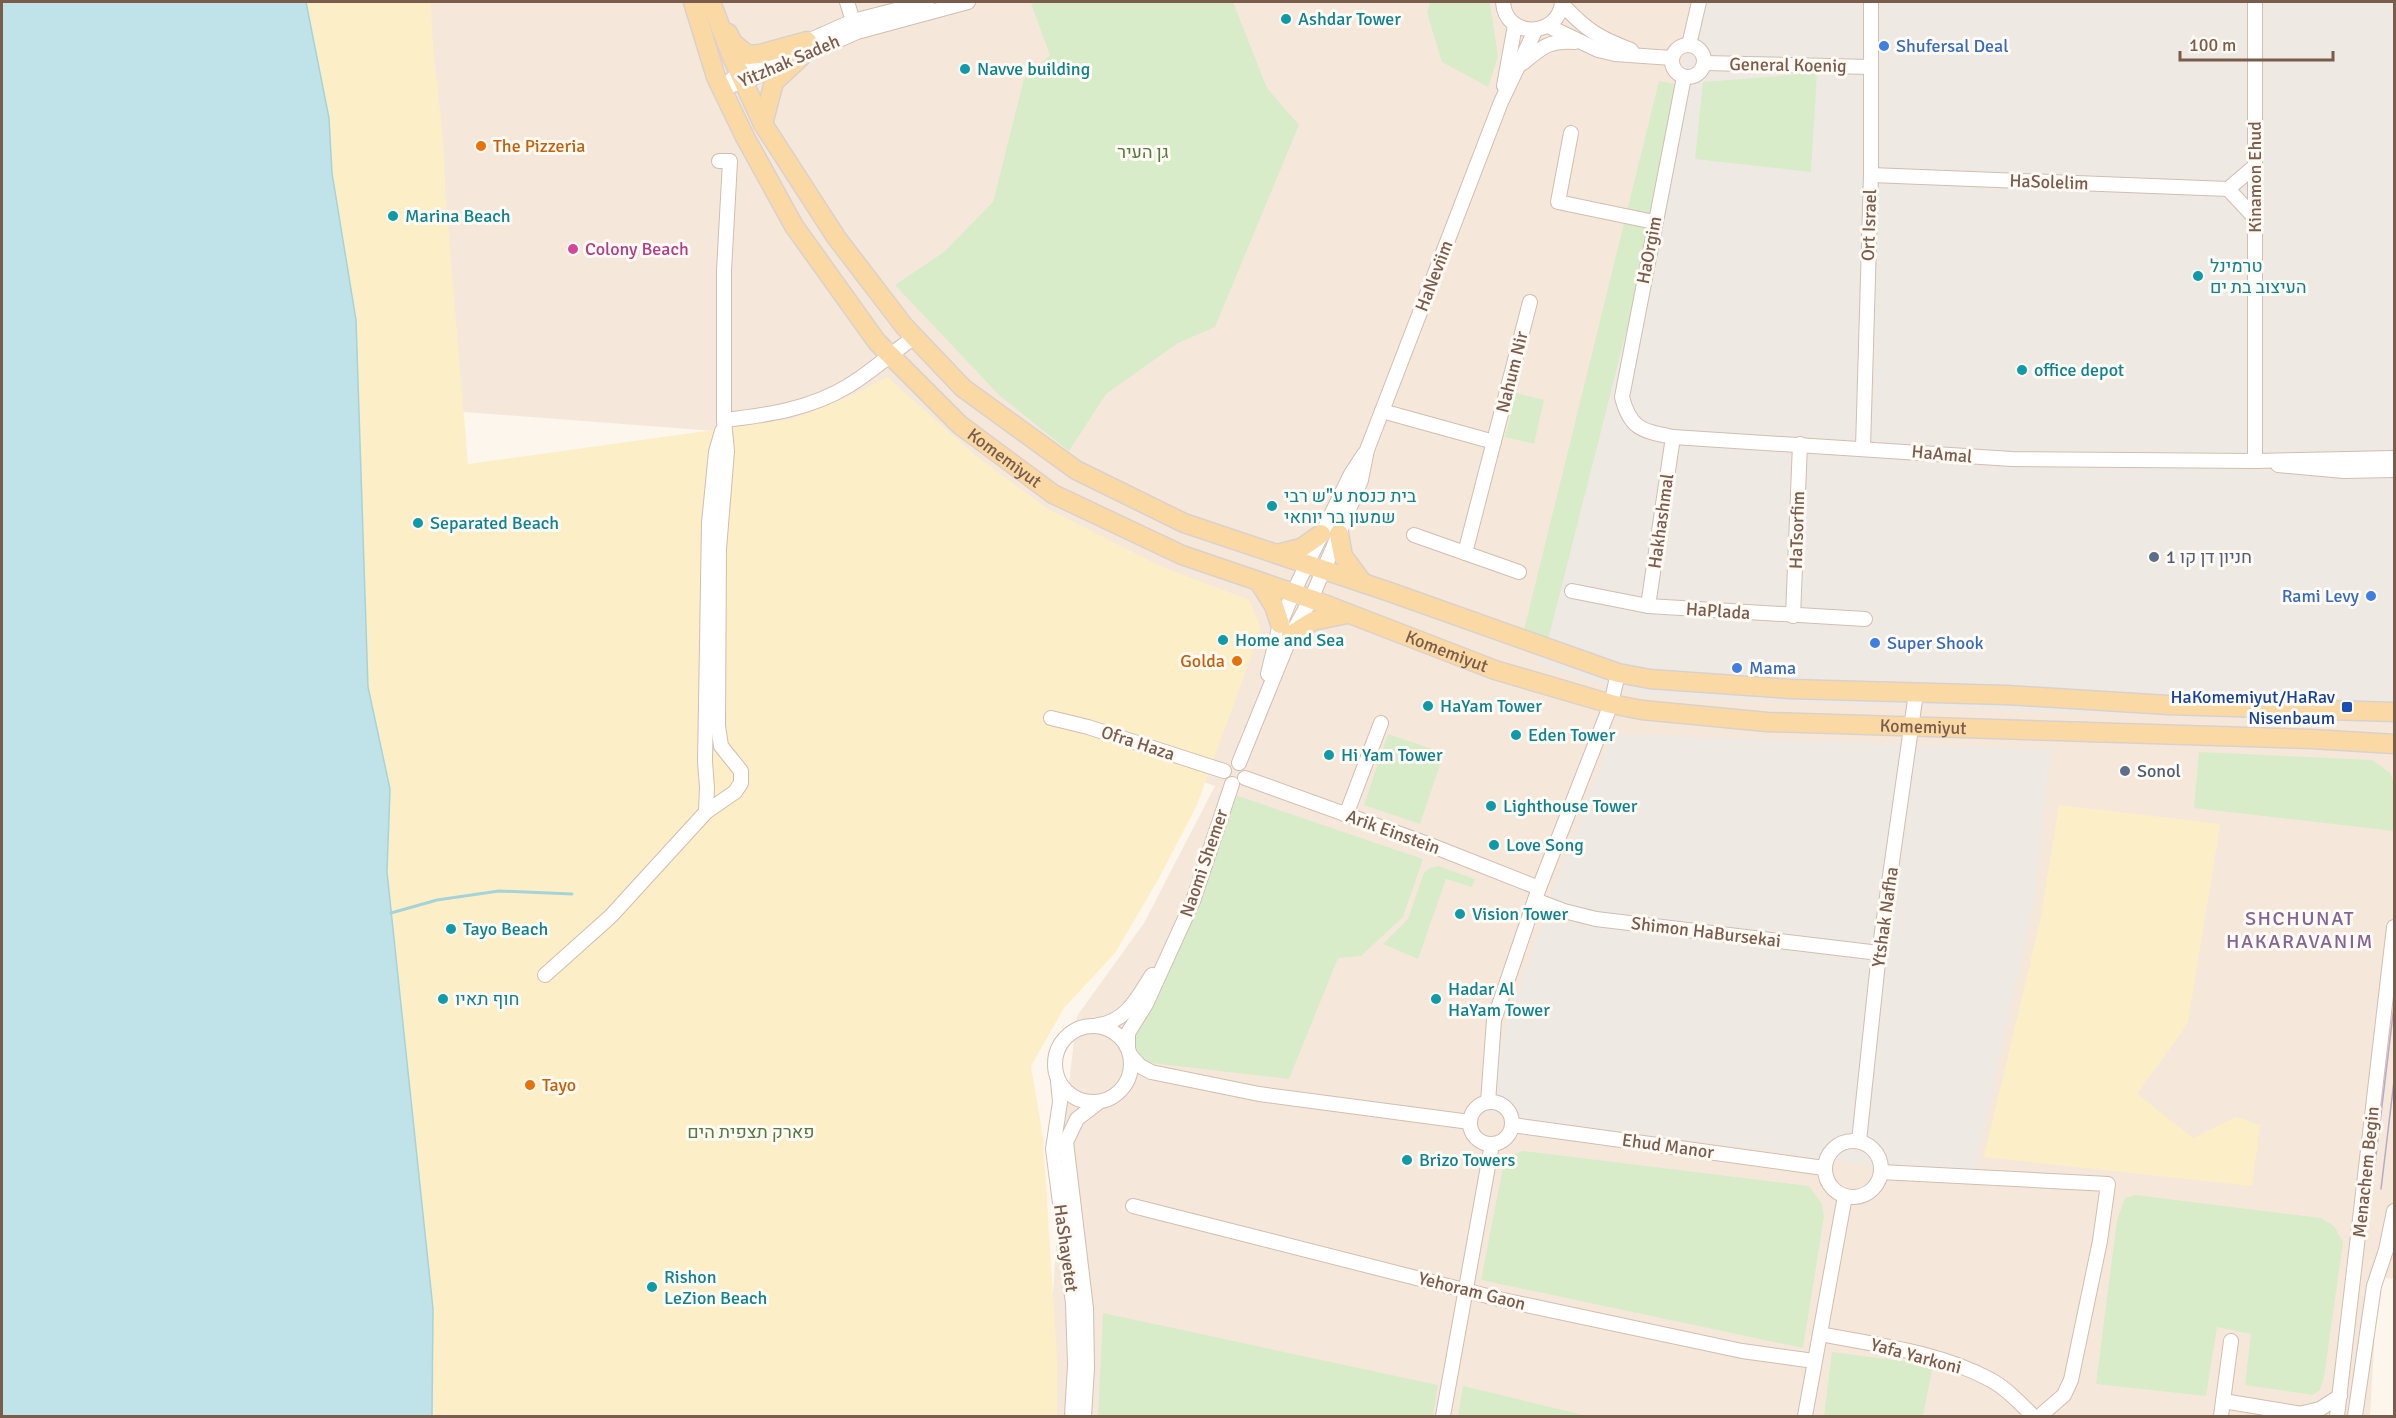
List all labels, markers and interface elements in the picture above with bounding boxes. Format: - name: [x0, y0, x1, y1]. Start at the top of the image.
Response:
- place label: Ashdar Tower: [1298, 8, 1401, 30]
- marker: Ashdar Tower: [1279, 12, 1293, 26]
- scale bar: [2180, 24, 2333, 62]
- street label: Yitzhak Sadeh: [735, 30, 843, 92]
- text: 100 m: [2189, 34, 2236, 56]
- place label: Shufersal Deal: [1896, 35, 2008, 57]
- marker: Shufersal Deal: [1877, 39, 1891, 53]
- street label: General Koenig: [1729, 53, 1847, 77]
- place label: Navve building: [977, 58, 1090, 80]
- marker: Navve building: [958, 62, 972, 76]
- street label: Kinamon Ehud: [2244, 121, 2266, 233]
- place label: The Pizzeria: [493, 135, 585, 157]
- marker: The Pizzeria: [474, 139, 488, 153]
- park label: גן העיר: [1117, 141, 1169, 163]
- street label: HaSolelim: [2009, 170, 2089, 194]
- street label: Ort Israel: [1857, 189, 1881, 261]
- place label: Marina Beach: [405, 205, 511, 227]
- marker: Marina Beach: [386, 209, 400, 223]
- street label: HaOrgim: [1632, 214, 1666, 286]
- street label: HaNeviim: [1410, 237, 1458, 315]
- place label: Colony Beach: [585, 238, 689, 260]
- marker: Colony Beach: [566, 242, 580, 256]
- place label: טרמינל העיצוב בת ים: [2210, 255, 2307, 298]
- marker: טרמינל העיצוב בת ים: [2191, 269, 2205, 283]
- street label: Nahum Nir: [1491, 329, 1533, 415]
- place label: office depot: [2034, 359, 2124, 381]
- marker: office depot: [2015, 363, 2029, 377]
- street label: Komemiyut: [963, 423, 1046, 493]
- street label: HaAmal: [1911, 440, 1973, 468]
- street label: Hakhashmal: [1643, 472, 1679, 570]
- place label: בית כנסת ע"ש רבי שמעון בר יוחאי: [1284, 485, 1417, 528]
- street label: HaTsorfim: [1785, 491, 1809, 569]
- marker: בית כנסת ע"ש רבי שמעון בר יוחאי: [1265, 499, 1279, 513]
- place label: Separated Beach: [430, 512, 559, 534]
- marker: Separated Beach: [411, 516, 425, 530]
- place label: חניון דן קו 1: [2166, 546, 2252, 568]
- marker: חניון דן קו 1: [2147, 550, 2161, 564]
- place label: Rami Levy: [2282, 585, 2360, 607]
- marker: Rami Levy: [2364, 589, 2378, 603]
- street label: HaPlada: [1685, 598, 1751, 624]
- street label: Komemiyut: [1402, 625, 1491, 677]
- place label: Home and Sea: [1235, 629, 1344, 651]
- place label: Super Shook: [1887, 632, 1984, 654]
- marker: Home and Sea: [1216, 633, 1230, 647]
- marker: Super Shook: [1868, 636, 1882, 650]
- place label: Golda: [1180, 650, 1225, 672]
- marker: Golda: [1230, 654, 1244, 668]
- place label: Mama: [1749, 657, 1796, 679]
- marker: Mama: [1730, 661, 1744, 675]
- place label: HaKomemiyut/HaRav Nisenbaum: [2170, 686, 2336, 729]
- place label: HaYam Tower: [1440, 695, 1542, 717]
- marker: HaYam Tower: [1421, 699, 1435, 713]
- marker: HaKomemiyut/HaRav Nisenbaum: [2340, 700, 2354, 714]
- street label: Komemiyut: [1879, 715, 1967, 739]
- street label: Ofra Haza: [1098, 721, 1178, 765]
- place label: Eden Tower: [1528, 724, 1616, 746]
- marker: Eden Tower: [1509, 728, 1523, 742]
- place label: Hi Yam Tower: [1341, 744, 1443, 766]
- marker: Hi Yam Tower: [1322, 748, 1336, 762]
- place label: Sonol: [2137, 760, 2181, 782]
- marker: Sonol: [2118, 764, 2132, 778]
- place label: Lighthouse Tower: [1503, 795, 1638, 817]
- marker: Lighthouse Tower: [1484, 799, 1498, 813]
- street label: Arik Einstein: [1343, 805, 1443, 859]
- street label: Naomi Shemer: [1175, 806, 1233, 920]
- place label: Love Song: [1506, 834, 1584, 856]
- marker: Love Song: [1487, 838, 1501, 852]
- street label: Ytshak Nafha: [1867, 865, 1903, 969]
- place label: Vision Tower: [1472, 903, 1568, 925]
- district label: SHCHUNAT HAKARAVANIM: [2226, 906, 2374, 954]
- marker: Vision Tower: [1453, 907, 1467, 921]
- street label: Shimon HaBursekai: [1630, 912, 1782, 952]
- place label: Tayo Beach: [463, 918, 548, 940]
- marker: Tayo Beach: [444, 922, 458, 936]
- place label: Hadar Al HaYam Tower: [1448, 978, 1550, 1021]
- place label: חוף תאיו: [455, 988, 519, 1010]
- marker: חוף תאיו: [436, 992, 450, 1006]
- marker: Hadar Al HaYam Tower: [1429, 992, 1443, 1006]
- place label: Tayo: [542, 1074, 576, 1096]
- marker: Tayo: [523, 1078, 537, 1092]
- street label: Menachem Begin: [2348, 1105, 2384, 1239]
- park label: פארק תצפית הים: [687, 1121, 815, 1143]
- street label: Ehud Manor: [1621, 1129, 1716, 1163]
- place label: Brizo Towers: [1419, 1149, 1515, 1171]
- marker: Brizo Towers: [1400, 1153, 1414, 1167]
- street label: HaShayetet: [1049, 1203, 1083, 1293]
- place label: Rishon LeZion Beach: [664, 1266, 767, 1309]
- street label: Yehoram Gaon: [1416, 1267, 1528, 1315]
- marker: Rishon LeZion Beach: [645, 1280, 659, 1294]
- street label: Yafa Yarkoni: [1868, 1333, 1964, 1379]

